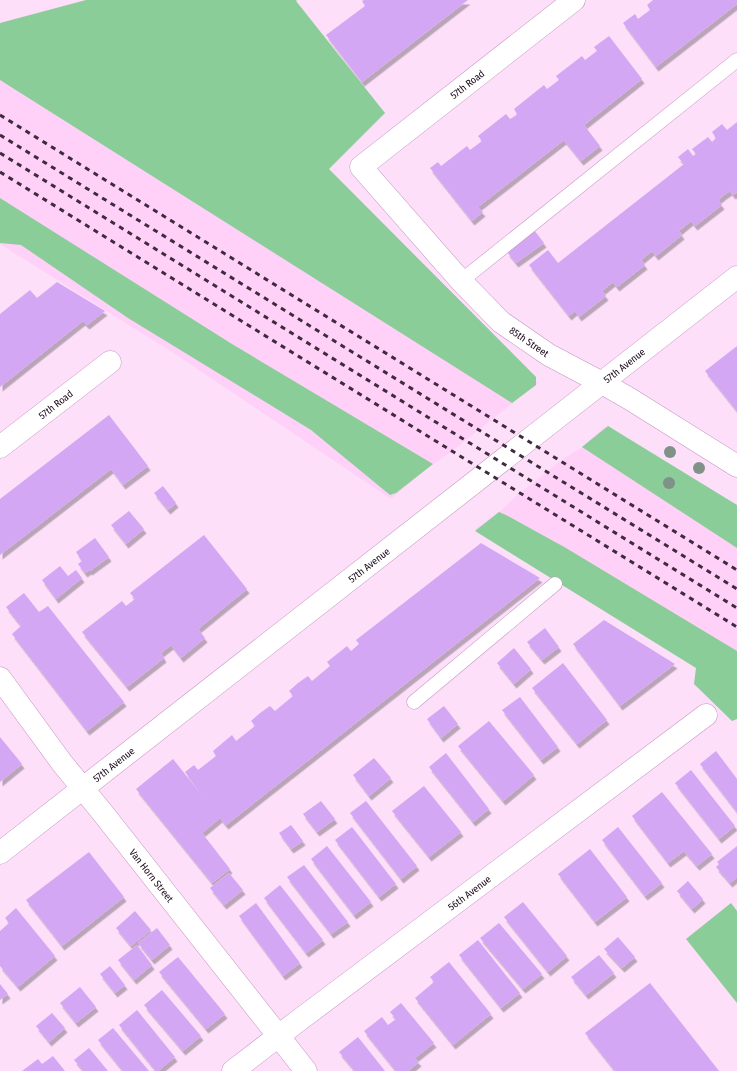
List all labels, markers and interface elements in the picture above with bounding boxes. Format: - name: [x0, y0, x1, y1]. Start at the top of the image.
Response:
- street label: 57th Road: [448, 68, 487, 102]
- street label: 85th Street: [507, 325, 551, 360]
- street label: 57th Avenue: [601, 346, 648, 386]
- street label: 57th Road: [36, 388, 76, 422]
- street label: 57th Avenue: [346, 546, 393, 586]
- street label: 57th Avenue: [91, 745, 137, 785]
- street label: Van Horn Street: [126, 847, 176, 905]
- street label: 56th Avenue: [446, 873, 494, 913]

